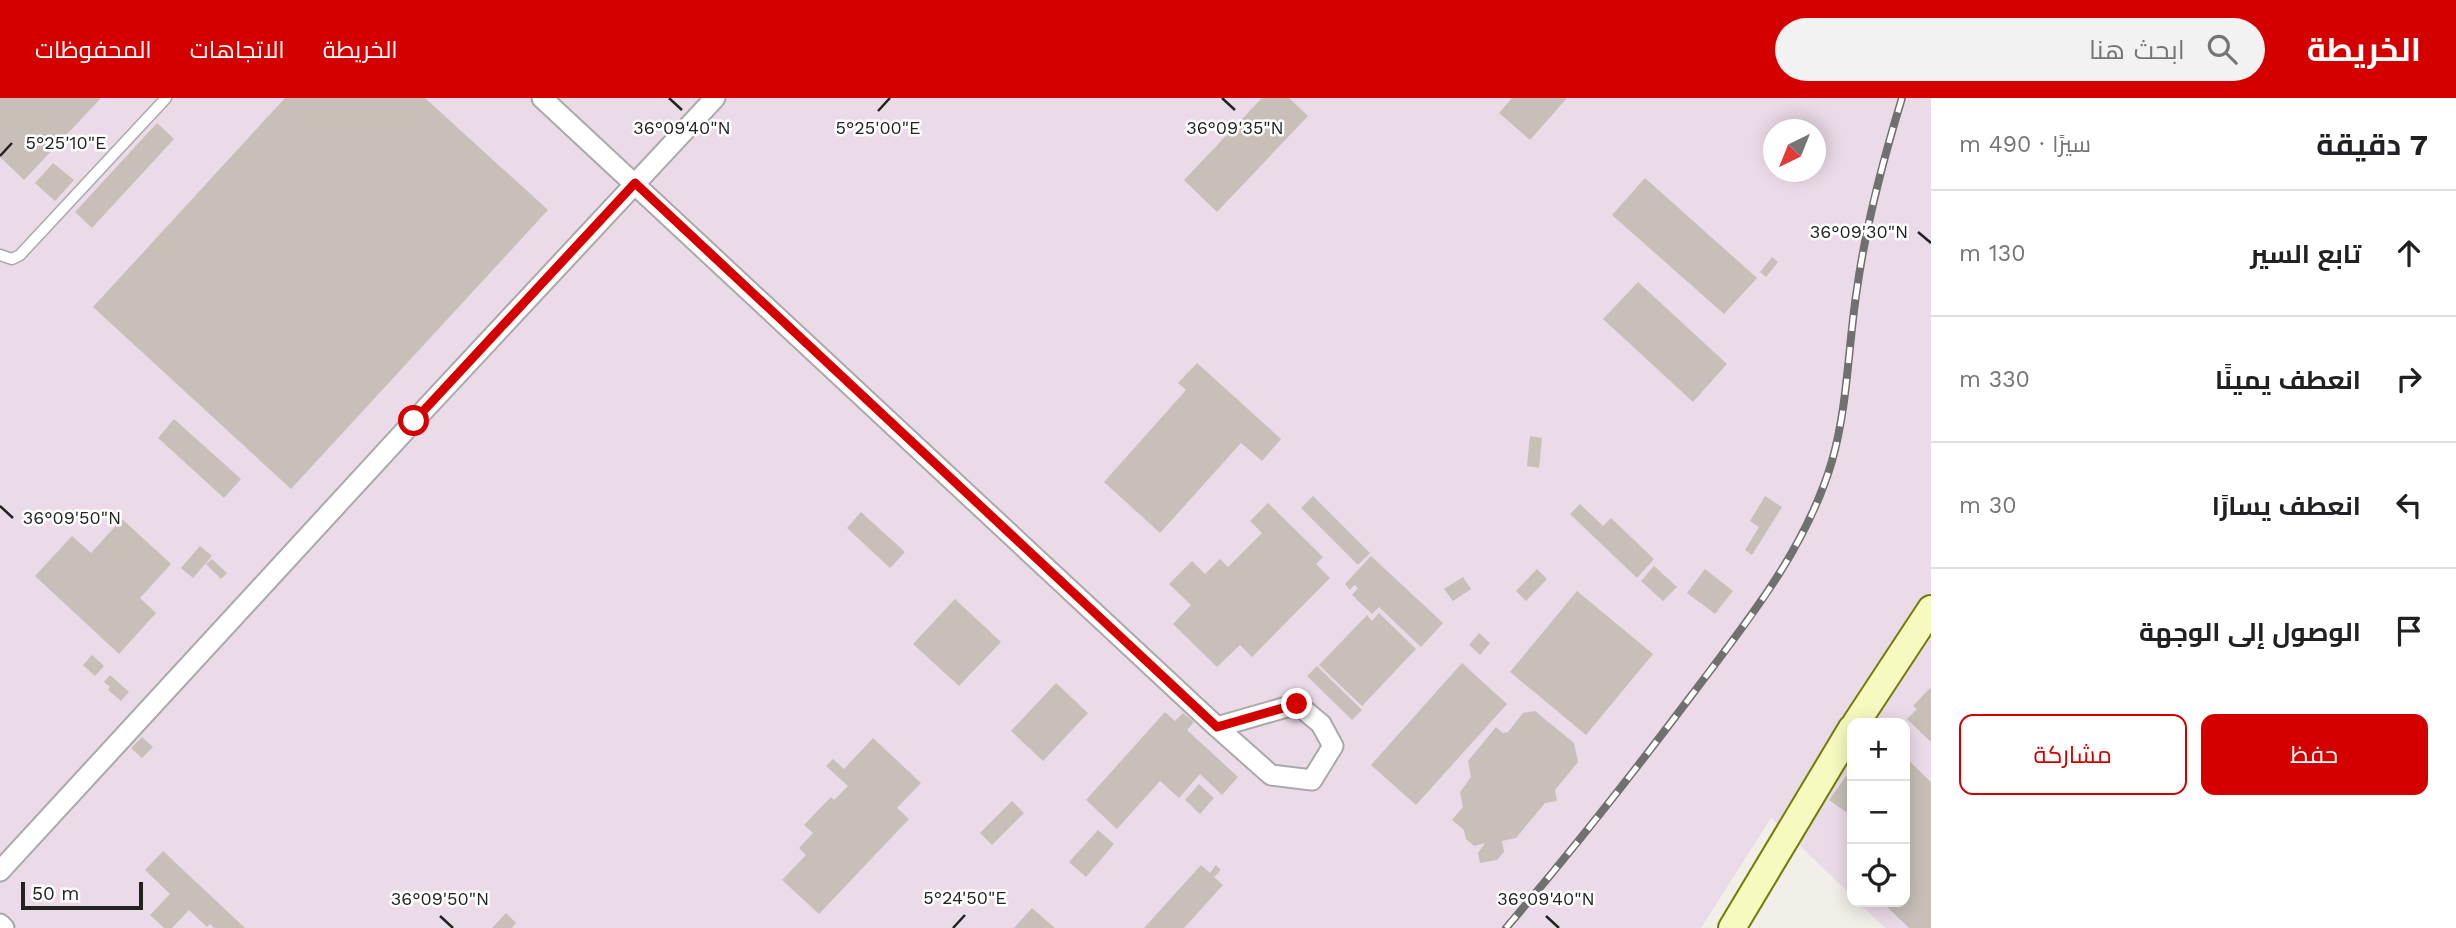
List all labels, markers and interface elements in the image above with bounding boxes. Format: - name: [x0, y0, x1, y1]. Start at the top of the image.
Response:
- search box: [1775, 18, 2265, 81]
- icon: search: [2203, 30, 2241, 68]
- text: الخريطة: [2307, 30, 2421, 69]
- text: ابحث هنا: [2089, 35, 2185, 65]
- text: المحفوظات: [35, 36, 152, 64]
- text: الاتجاهات: [190, 36, 285, 64]
- text: الخريطة: [323, 36, 398, 64]
- text: 36°09'40"N: [633, 117, 731, 138]
- text: 5°25'00"E: [835, 117, 921, 138]
- text: 36°09'35"N: [1186, 117, 1284, 138]
- north arrow: [1763, 119, 1826, 182]
- text: 7 دقيقة: [2316, 127, 2428, 162]
- text: سيرًا · 490 m: [1959, 131, 2091, 158]
- text: 5°25'10"E: [26, 132, 106, 153]
- text: 36°09'30"N: [1810, 221, 1908, 242]
- icon: ahead: [2390, 234, 2428, 272]
- text: تابع السير: [2250, 239, 2361, 269]
- text: 130 m: [1959, 240, 2025, 267]
- icon: right: [2390, 360, 2428, 398]
- text: انعطف يمينًا: [2215, 365, 2361, 395]
- text: 330 m: [1959, 366, 2030, 393]
- route start: [398, 405, 429, 436]
- icon: left: [2390, 486, 2428, 524]
- text: انعطف يسارًا: [2212, 491, 2361, 521]
- text: 30 m: [1959, 492, 2016, 519]
- text: 36°09'50"N: [23, 507, 121, 528]
- icon: arrive: [2390, 612, 2428, 650]
- text: الوصول إلى الوجهة: [2139, 617, 2361, 647]
- route end: [1281, 688, 1312, 719]
- button: مشاركة: [1959, 714, 2187, 795]
- button: حفظ: [2201, 714, 2428, 795]
- map controls: [1847, 718, 1910, 907]
- button: +: [1847, 718, 1910, 781]
- button: −: [1847, 781, 1910, 844]
- button: locate: [1847, 844, 1910, 907]
- scale bar: [21, 879, 144, 911]
- text: 50 m: [32, 882, 79, 905]
- text: 5°24'50"E: [923, 887, 1007, 908]
- text: 36°09'50"N: [391, 888, 489, 909]
- text: 36°09'40"N: [1497, 888, 1595, 909]

